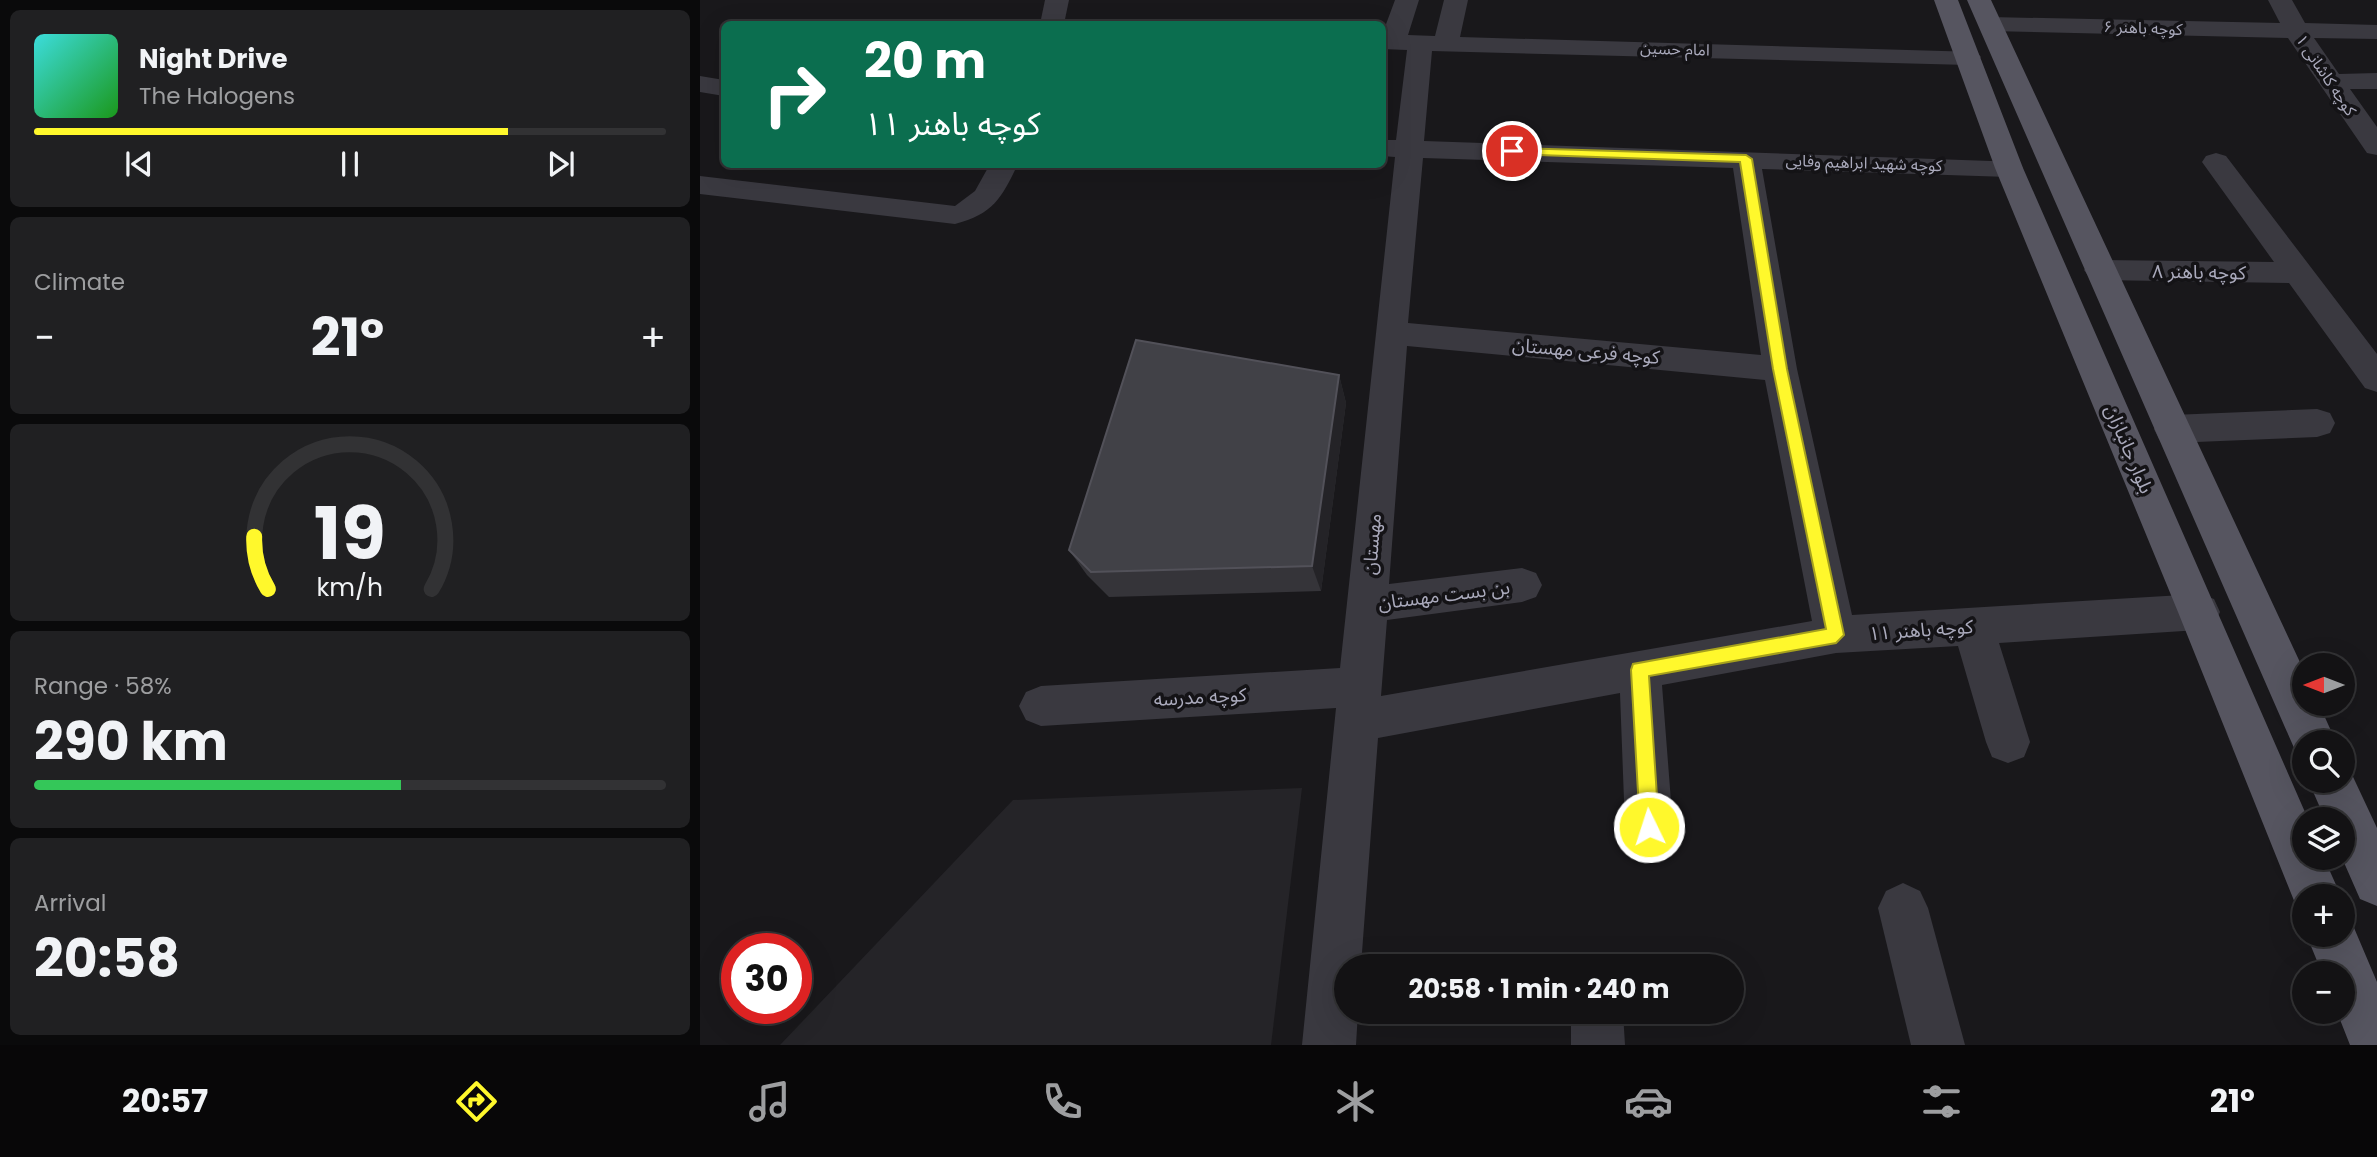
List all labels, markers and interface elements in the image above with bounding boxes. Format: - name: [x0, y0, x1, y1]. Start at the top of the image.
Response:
- street label: کوچه باهنر ۶: [2103, 15, 2183, 41]
- text: 20 m: [864, 27, 986, 95]
- street label: کوچه کاشانی ۱: [2290, 30, 2362, 121]
- street label: امام حسین: [1640, 36, 1710, 63]
- text: Night Drive: [139, 41, 287, 77]
- icon: right: [749, 49, 840, 140]
- text: The Halogens: [139, 80, 295, 112]
- text: کوچه باهنر ۱۱: [864, 101, 1040, 146]
- pin: [1482, 121, 1542, 181]
- icon: arrive: [1493, 132, 1531, 170]
- icon: previous: [120, 145, 158, 183]
- icon: pause: [331, 145, 369, 183]
- icon: next: [542, 145, 580, 183]
- street label: کوچه شهید ابراهیم وفایی: [1785, 149, 1943, 178]
- street label: کوچه باهنر ۸: [2152, 258, 2247, 286]
- text: Climate: [34, 266, 125, 298]
- text: 21°: [311, 301, 384, 374]
- text: −: [34, 311, 55, 364]
- text: +: [640, 311, 666, 364]
- street label: کوچه فرعی مهستان: [1511, 331, 1662, 371]
- street label: بلوار جانبازان: [2098, 400, 2160, 498]
- text: 19: [314, 483, 386, 584]
- street label: مهستان: [1356, 512, 1388, 576]
- text: km/h: [317, 569, 383, 604]
- street label: بن بست مهستان: [1377, 574, 1511, 616]
- street label: کوچه باهنر ۱۱: [1868, 613, 1975, 647]
- north arrow: [2292, 653, 2356, 716]
- map controls: [2292, 653, 2355, 1024]
- text: Range · 58%: [34, 670, 172, 702]
- street label: کوچه مدرسه: [1153, 681, 1248, 713]
- text: 290 km: [34, 705, 228, 778]
- button: search: [2292, 730, 2355, 793]
- position arrow: [1612, 790, 1686, 864]
- button: layers: [2292, 807, 2355, 870]
- button: +: [2292, 884, 2355, 947]
- text: Arrival: [34, 887, 106, 919]
- text: 20:58: [34, 922, 180, 995]
- speed limit sign: 30: [721, 933, 812, 1024]
- button: −: [2292, 961, 2355, 1024]
- text: 20:58 · 1 min · 240 m: [1409, 971, 1670, 1007]
- icon: directions: [452, 1077, 501, 1126]
- icon: music: [745, 1077, 794, 1126]
- icon: phone: [1038, 1077, 1087, 1126]
- icon: climate: [1331, 1077, 1380, 1126]
- icon: car: [1624, 1077, 1673, 1126]
- icon: filters: [1917, 1077, 1966, 1126]
- text: 20:57: [122, 1078, 208, 1123]
- text: 21°: [2210, 1078, 2255, 1123]

